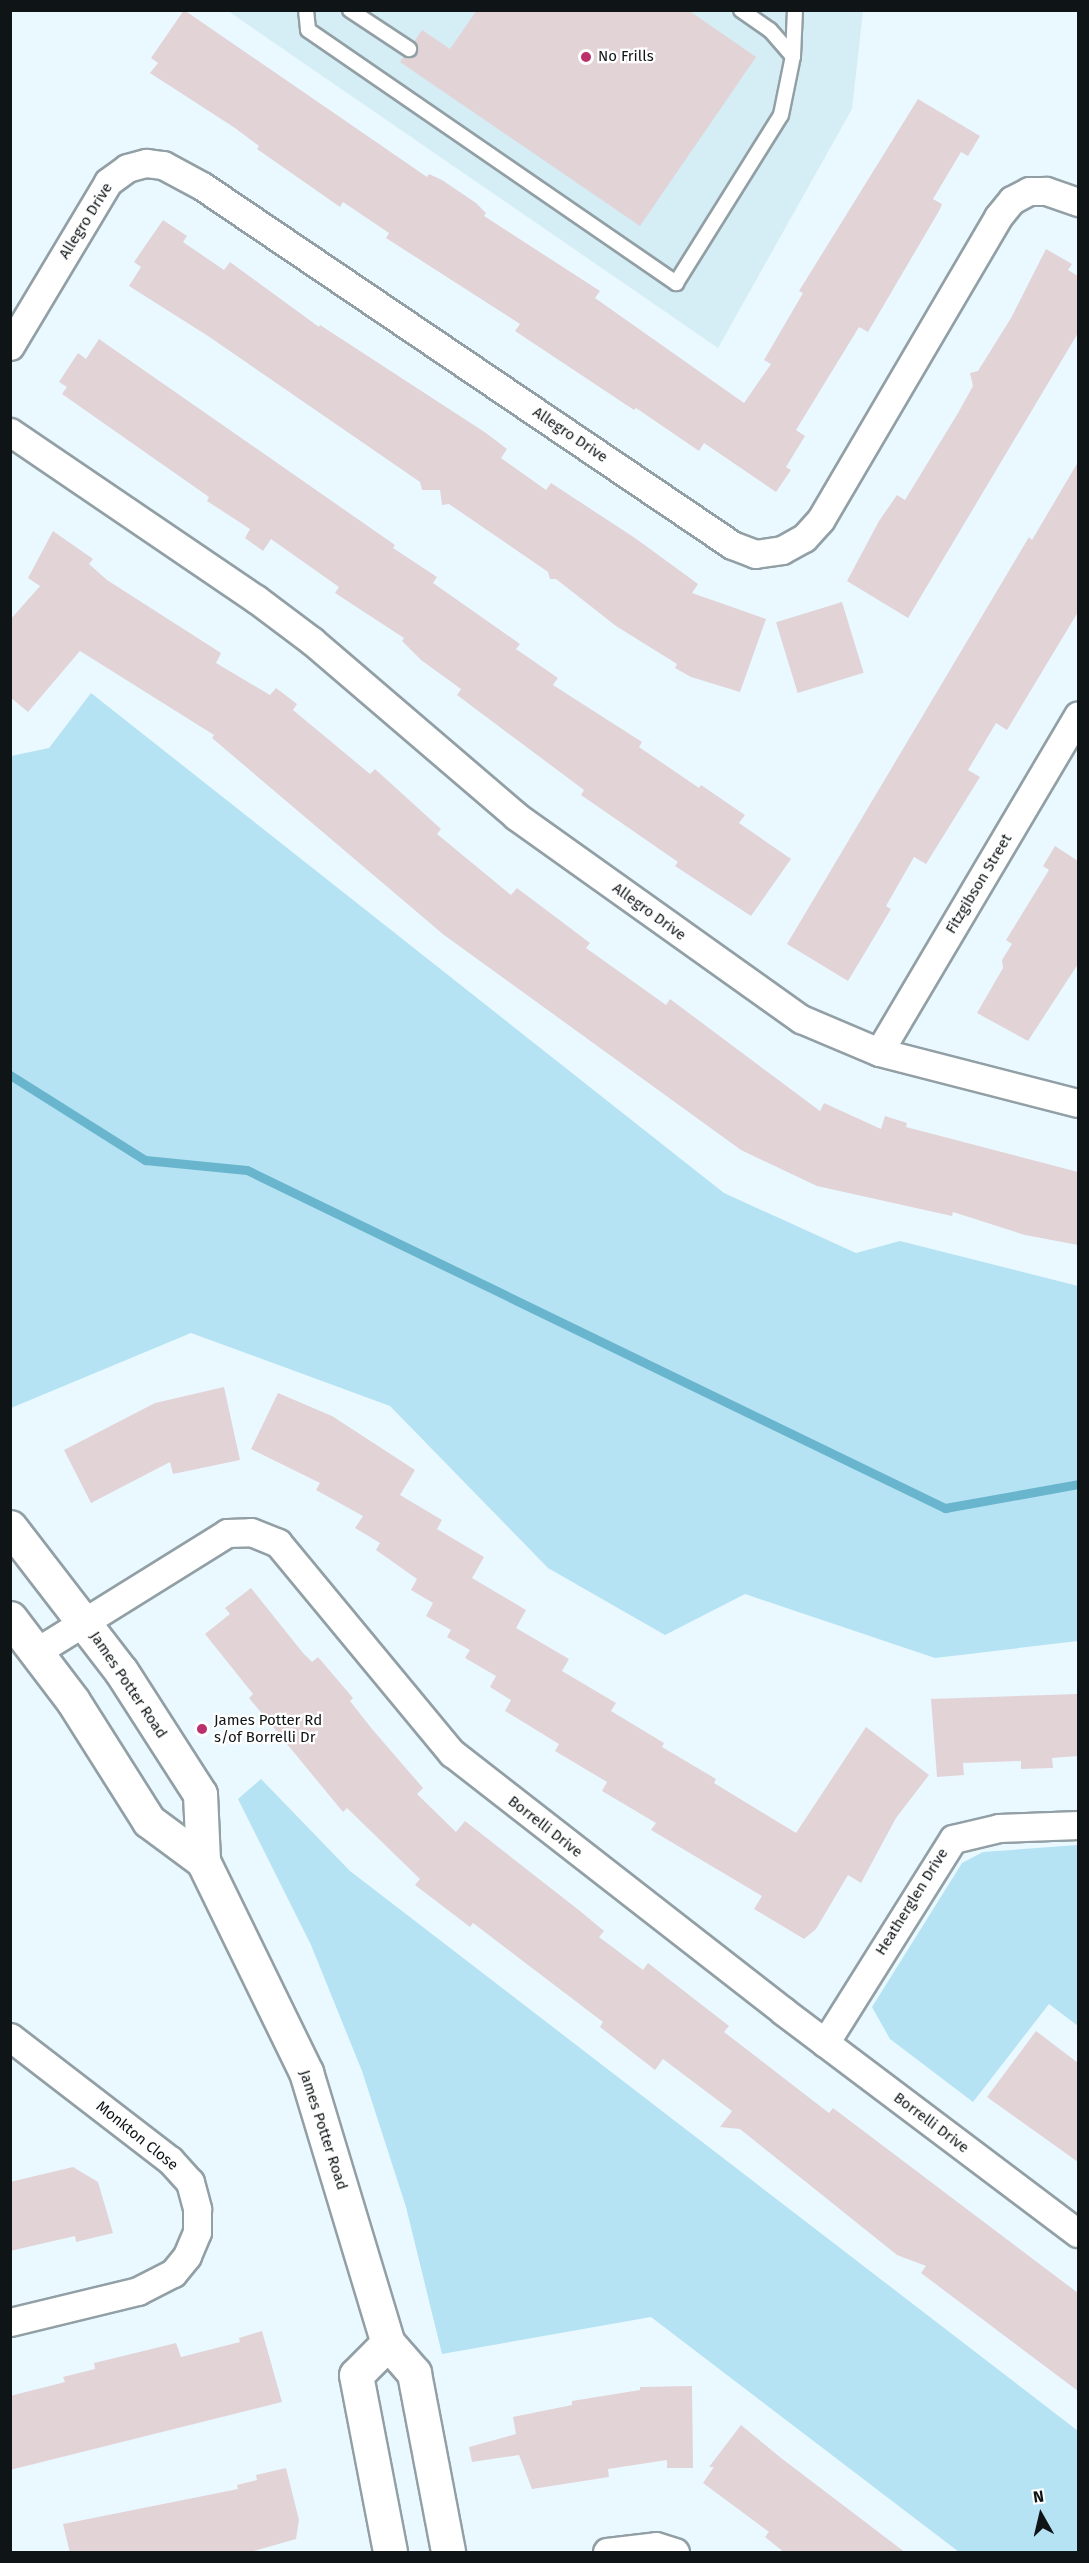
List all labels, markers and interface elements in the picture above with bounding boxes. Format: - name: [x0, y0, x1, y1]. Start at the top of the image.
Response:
- place label: No Frills: [598, 48, 654, 66]
- marker: No Frills: [579, 50, 593, 64]
- street label: Allegro Drive: [55, 180, 117, 262]
- street label: Allegro Drive: [529, 403, 611, 467]
- street label: Fitzgibson Street: [942, 831, 1016, 937]
- street label: Allegro Drive: [609, 879, 689, 945]
- street label: James Potter Road: [86, 1628, 170, 1742]
- place label: James Potter Rd s/of Borrelli Dr: [214, 1711, 322, 1746]
- marker: James Potter Rd s/of Borrelli Dr: [195, 1722, 209, 1736]
- street label: Borrelli Drive: [504, 1792, 586, 1862]
- street label: Heatherglen Drive: [872, 1845, 952, 1959]
- street label: James Potter Road: [295, 2068, 351, 2192]
- street label: Borrelli Drive: [890, 2089, 972, 2157]
- street label: Monkton Close: [92, 2098, 182, 2174]
- north arrow: [1011, 2485, 1071, 2545]
- text: N: [1032, 2487, 1045, 2507]

